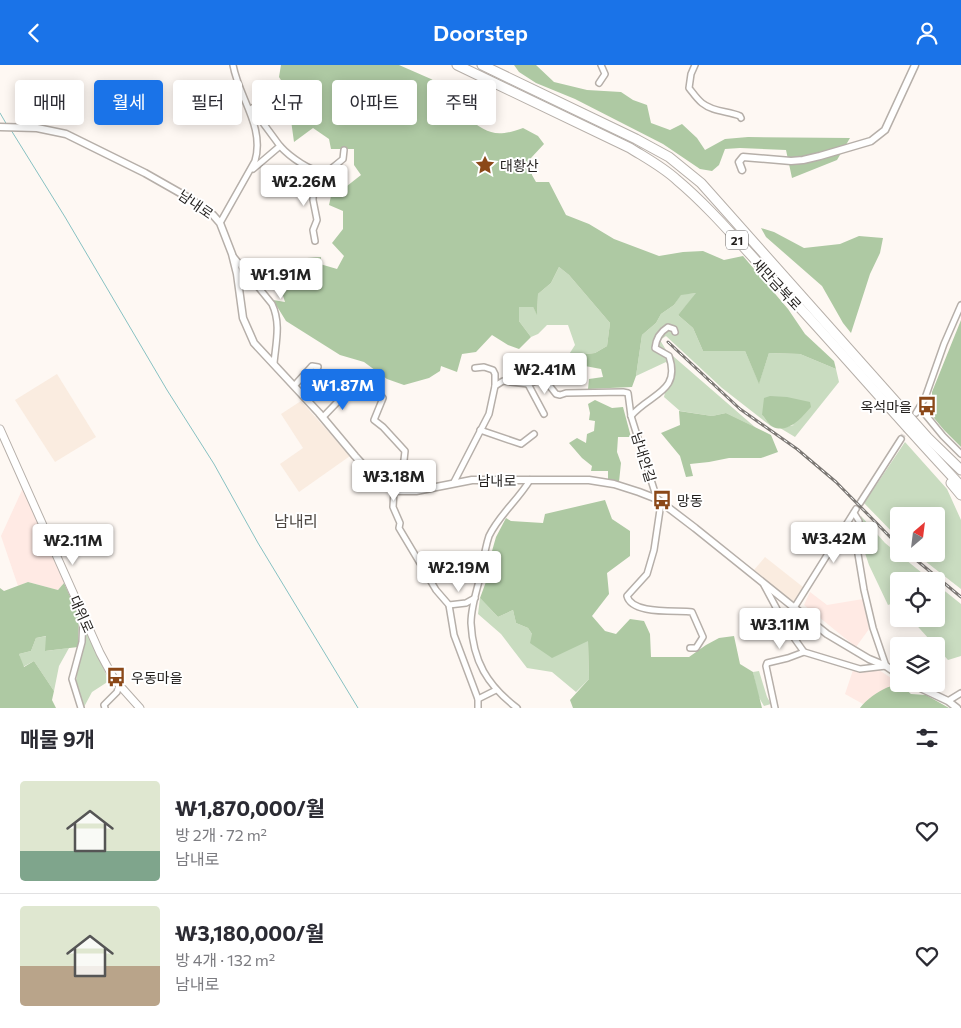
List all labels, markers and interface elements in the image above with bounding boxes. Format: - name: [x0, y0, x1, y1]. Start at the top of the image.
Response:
- icon: back: [20, 19, 48, 47]
- text: Doorstep: [433, 19, 528, 46]
- icon: person: [913, 19, 941, 47]
- chip: 매매: [15, 80, 84, 125]
- chip: 월세: [94, 80, 163, 125]
- chip: 필터: [173, 80, 242, 125]
- chip: 신규: [252, 80, 322, 125]
- chip: 아파트: [332, 80, 417, 125]
- chip: 주택: [427, 80, 496, 125]
- place icon: 대황산: [474, 154, 496, 176]
- place label: 대황산: [500, 157, 539, 174]
- pin: ₩2.26M: [263, 165, 345, 207]
- text: ₩2.26M: [272, 171, 336, 190]
- street label: 남내로: [175, 186, 217, 222]
- road number: 21: [726, 231, 748, 249]
- street label: 새만금북로: [749, 255, 805, 313]
- pin: ₩1.91M: [240, 257, 322, 300]
- text: ₩1.91M: [251, 264, 312, 283]
- pin: ₩2.41M: [504, 353, 586, 395]
- text: ₩2.41M: [514, 359, 576, 378]
- pin: ₩1.87M: [302, 369, 384, 411]
- text: ₩1.87M: [312, 375, 374, 394]
- bus stop icon: 옥석마을: [916, 395, 938, 417]
- place label: 옥석마을: [860, 398, 912, 415]
- street label: 남내안길: [628, 430, 660, 484]
- pin: ₩3.18M: [353, 459, 435, 502]
- text: ₩3.18M: [363, 466, 425, 485]
- street label: 남내로: [478, 472, 516, 489]
- bus stop icon: 망동: [651, 489, 673, 511]
- place label: 망동: [677, 492, 703, 509]
- north arrow: [890, 507, 945, 563]
- map controls: [890, 507, 945, 692]
- district label: 남내리: [274, 511, 318, 530]
- pin: ₩3.42M: [793, 521, 875, 564]
- pin: ₩2.11M: [32, 523, 114, 566]
- text: ₩3.42M: [802, 528, 866, 547]
- text: ₩2.11M: [43, 530, 103, 549]
- pin: ₩2.19M: [418, 551, 500, 593]
- text: ₩2.19M: [428, 557, 490, 576]
- button: locate: [890, 572, 945, 627]
- street label: 대위로: [66, 593, 98, 635]
- pin: ₩3.11M: [739, 607, 821, 650]
- text: ₩3.11M: [750, 614, 810, 633]
- button: layers: [890, 637, 945, 692]
- bus stop icon: 우동마을: [105, 666, 127, 688]
- place label: 우동마을: [131, 669, 183, 686]
- icon: filters: [913, 724, 941, 752]
- text: 매물 9개: [20, 726, 95, 751]
- text: ₩1,870,000/월: [175, 795, 325, 820]
- icon: home: [60, 801, 120, 861]
- icon: heart: [913, 817, 941, 845]
- text: 방 2개 · 72 m²: [175, 825, 267, 844]
- text: 남내로: [175, 849, 219, 868]
- text: ₩3,180,000/월: [175, 920, 325, 945]
- icon: home: [60, 926, 120, 986]
- icon: heart: [913, 942, 941, 970]
- text: 방 4개 · 132 m²: [175, 950, 275, 969]
- text: 남내로: [175, 974, 219, 993]

